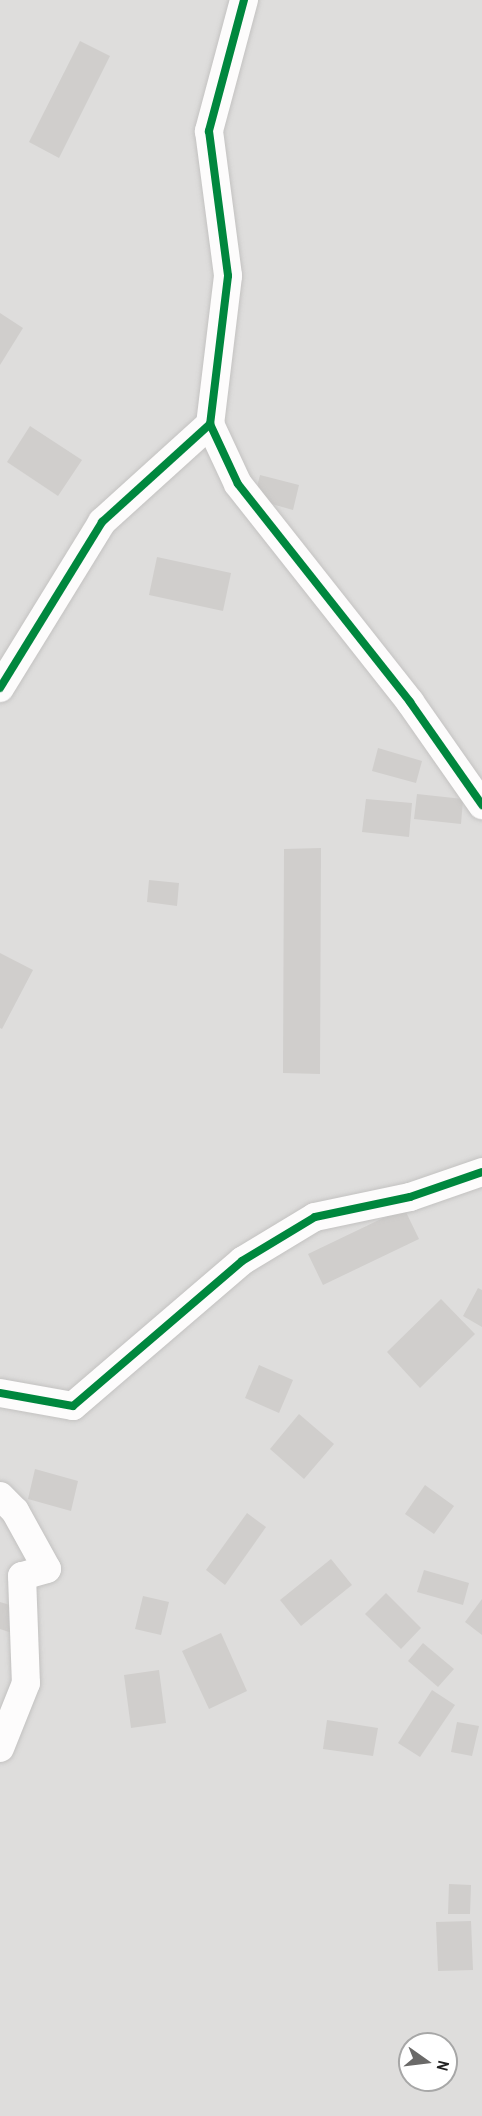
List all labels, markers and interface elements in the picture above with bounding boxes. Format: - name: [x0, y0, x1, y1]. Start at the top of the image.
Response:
- north arrow: [398, 2032, 458, 2092]
- text: N: [432, 2059, 455, 2073]

